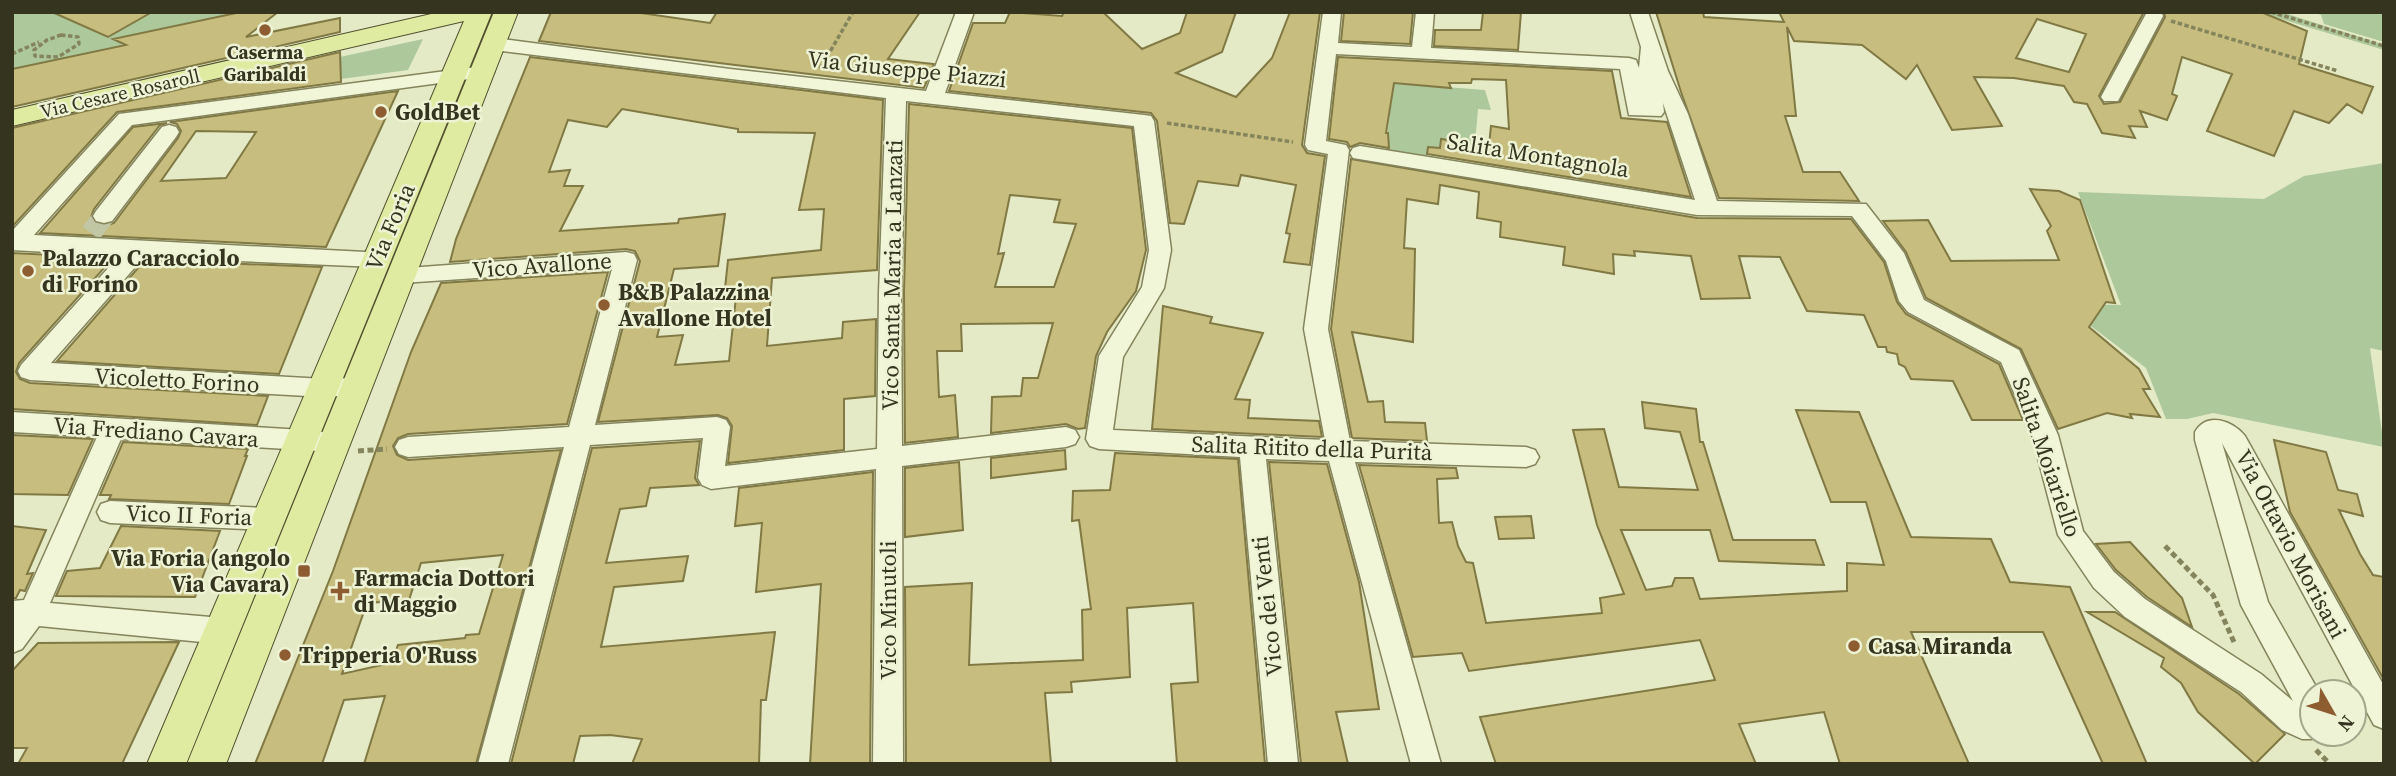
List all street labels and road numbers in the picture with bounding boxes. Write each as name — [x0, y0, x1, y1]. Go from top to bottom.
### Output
street label: Via Giuseppe Piazzi — [806, 43, 1008, 95]
street label: Via Cesare Rosaroll — [38, 62, 203, 124]
street label: Salita Montagnola — [1445, 125, 1632, 185]
street label: Vico Santa Maria a Lanzati — [874, 139, 910, 411]
street label: Via Foria — [357, 178, 423, 276]
street label: Vico Avallone — [471, 244, 613, 286]
street label: Vicoletto Forino — [94, 360, 260, 400]
street label: Salita Moiariello — [2005, 373, 2089, 541]
street label: Via Frediano Cavara — [52, 409, 260, 455]
street label: Salita Ritito della Purità — [1191, 428, 1433, 468]
street label: Via Ottavio Morisani — [2228, 444, 2354, 644]
street label: Vico II Foria — [125, 497, 253, 533]
street label: Vico dei Venti — [1244, 534, 1290, 678]
street label: Vico Minutoli — [872, 540, 904, 680]

